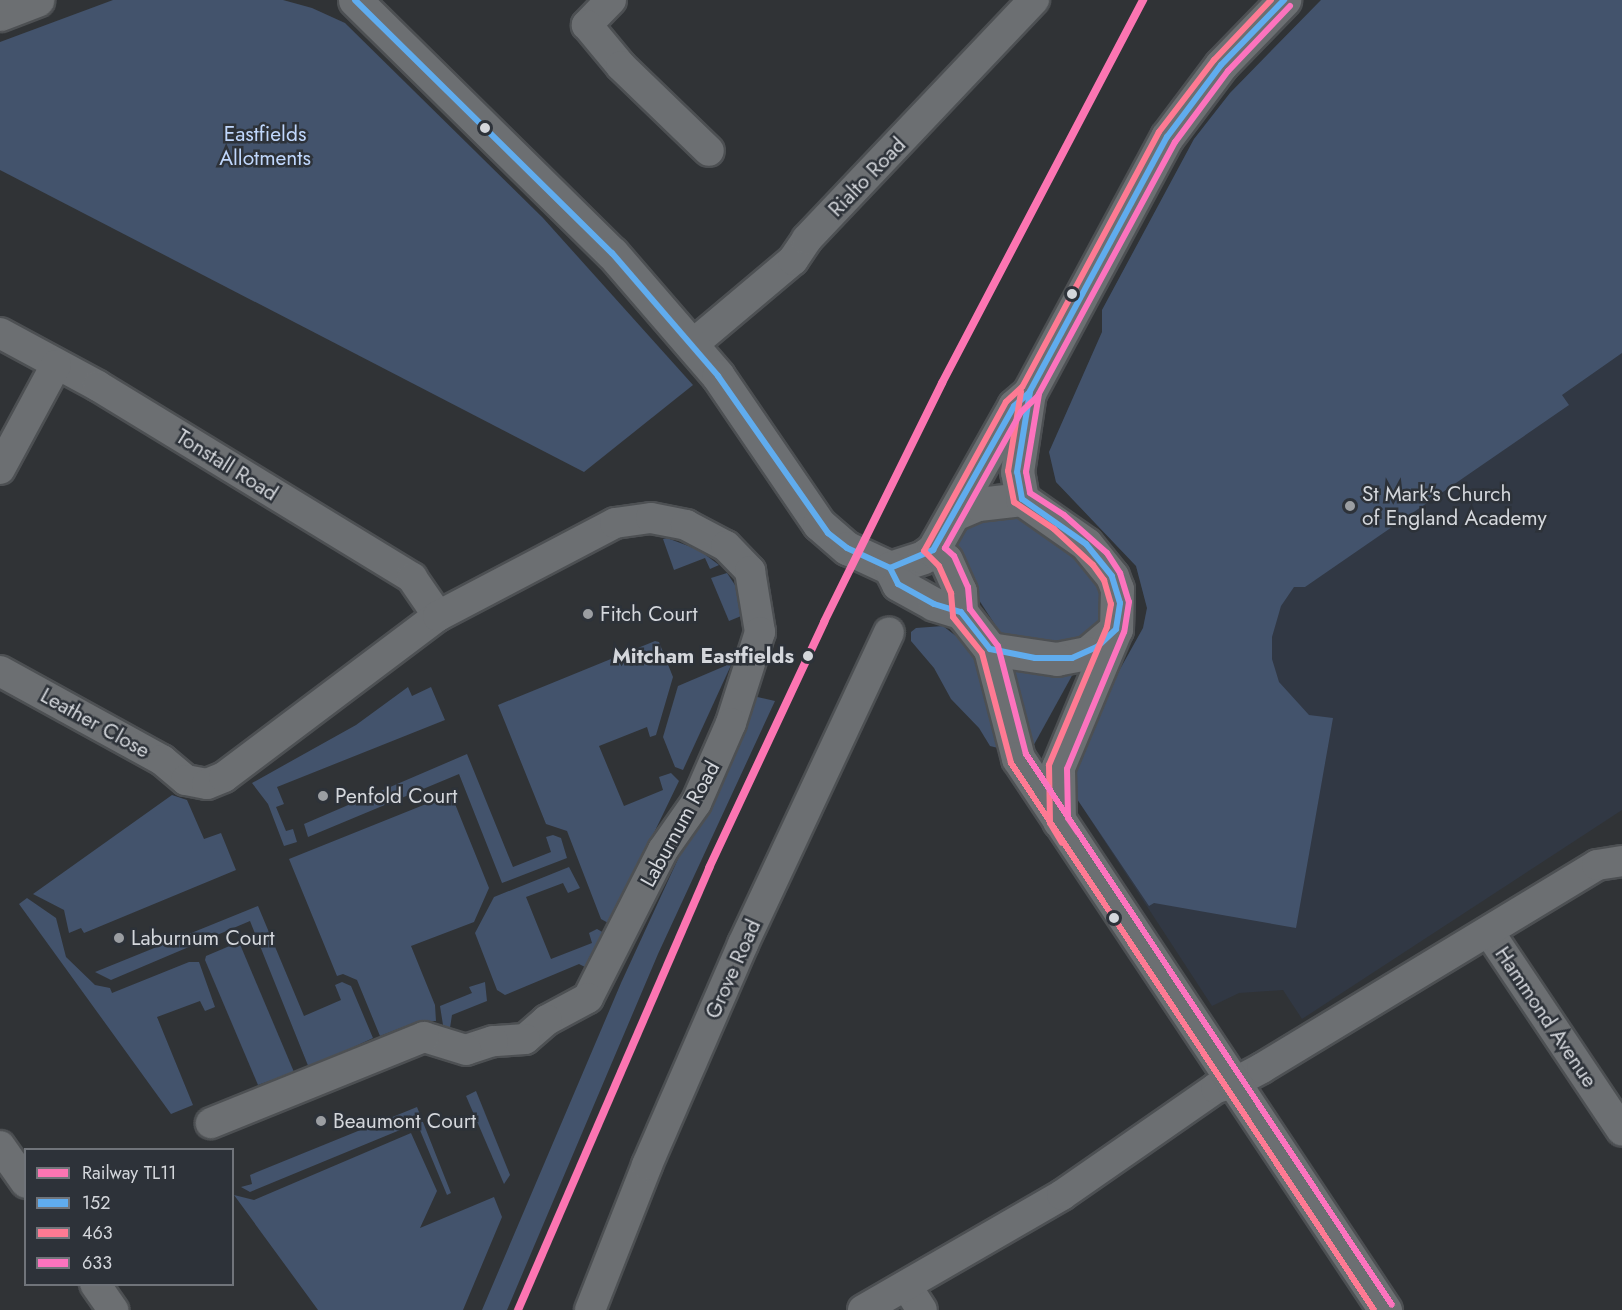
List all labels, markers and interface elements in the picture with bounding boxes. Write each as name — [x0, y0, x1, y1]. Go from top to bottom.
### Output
park label: Eastfields Allotments — [219, 121, 311, 171]
unlabelled marker — [479, 122, 491, 134]
street label: Rialto Road — [823, 132, 911, 222]
unlabelled marker — [1066, 288, 1078, 300]
street label: Tonstall Road — [172, 424, 282, 506]
place label: St Mark's Church of England Academy — [1362, 481, 1547, 531]
marker: St Mark's Church of England Academy — [1343, 499, 1357, 513]
place label: Fitch Court — [600, 601, 697, 627]
marker: Fitch Court — [581, 607, 595, 621]
place label: Mitcham Eastfields — [612, 643, 794, 669]
marker: Mitcham Eastfields — [799, 647, 817, 665]
street label: Leather Close — [36, 683, 154, 763]
street label: Laburnum Road — [635, 757, 725, 891]
place label: Penfold Court — [335, 783, 457, 809]
marker: Penfold Court — [316, 789, 330, 803]
unlabelled marker — [1108, 912, 1120, 924]
street label: Grove Road — [700, 916, 766, 1022]
place label: Laburnum Court — [131, 925, 275, 951]
marker: Laburnum Court — [112, 931, 126, 945]
street label: Hammond Avenue — [1490, 942, 1602, 1092]
place label: Beaumont Court — [333, 1108, 476, 1134]
marker: Beaumont Court — [314, 1114, 328, 1128]
legend — [24, 1148, 234, 1286]
text: Railway TL11 — [82, 1160, 176, 1186]
text: 152 — [82, 1190, 111, 1216]
text: 463 — [82, 1220, 113, 1246]
text: 633 — [82, 1250, 112, 1276]

